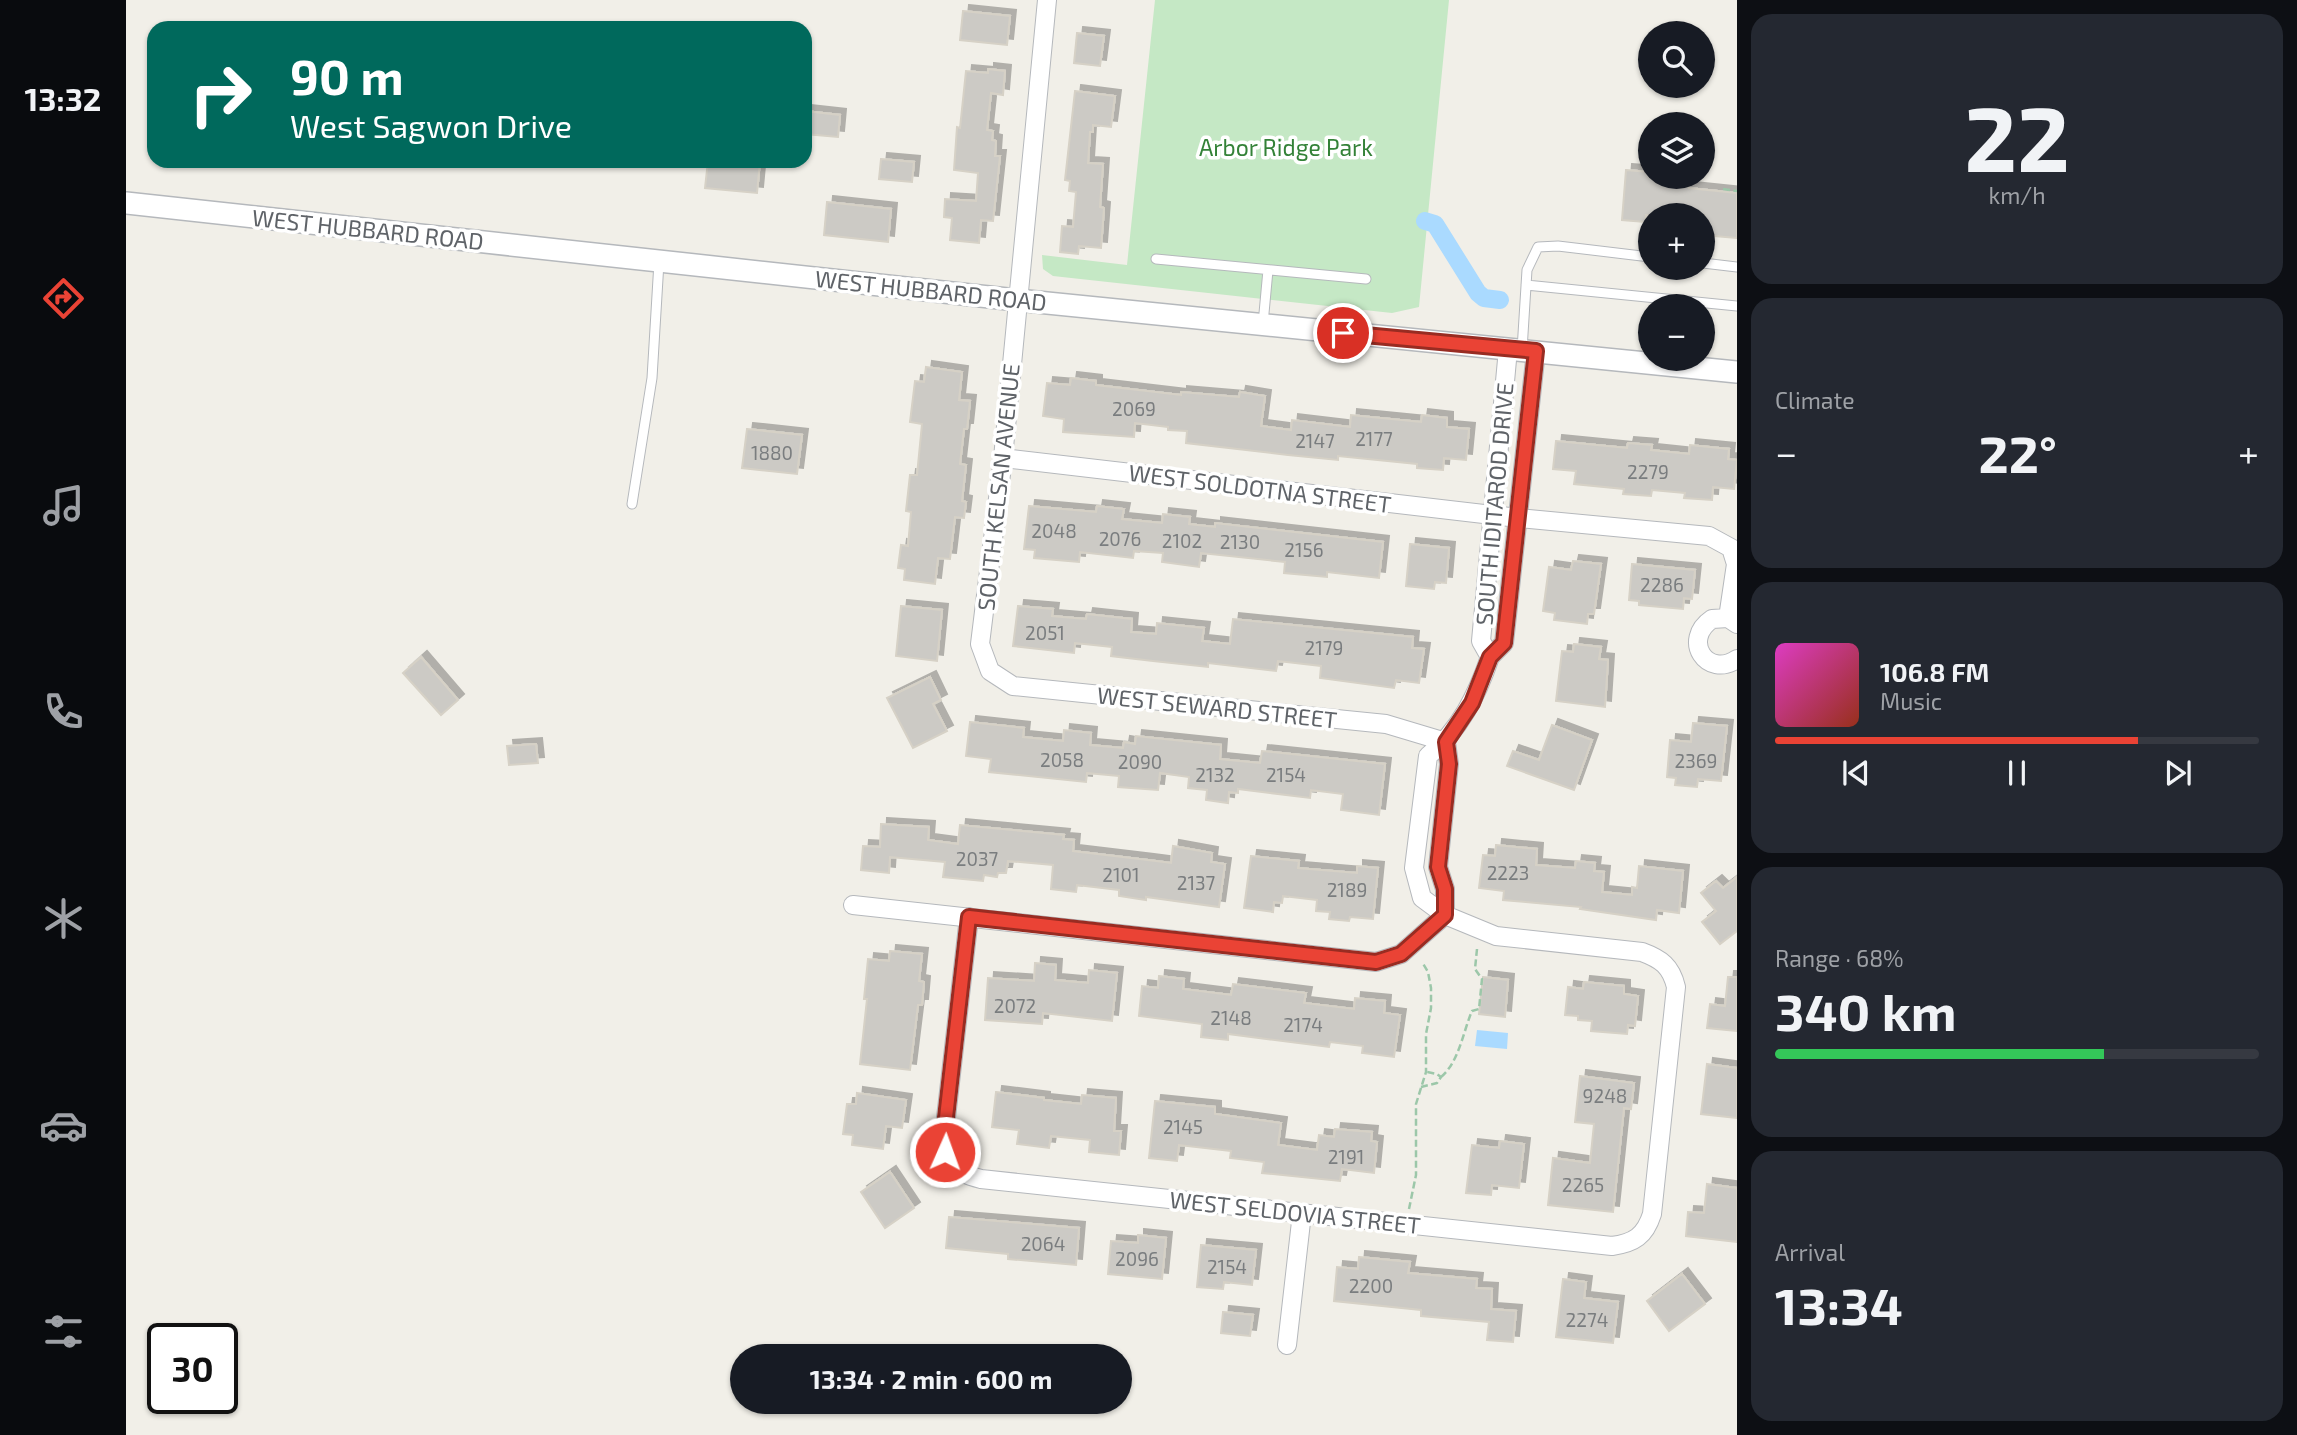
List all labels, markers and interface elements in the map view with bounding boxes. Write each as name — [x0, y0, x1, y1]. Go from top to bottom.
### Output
map controls — [1638, 21, 1715, 371]
button: search — [1638, 21, 1715, 98]
text: 90 m — [290, 46, 404, 105]
icon: right — [175, 49, 266, 140]
text: 13:32 — [25, 79, 101, 117]
text: 22 — [1964, 81, 2070, 190]
text: West Sagwon Drive — [290, 106, 572, 144]
button: layers — [1638, 112, 1715, 189]
park label: Arbor Ridge Park — [1199, 133, 1373, 161]
text: km/h — [1988, 181, 2046, 209]
street label: WEST HUBBARD ROAD — [251, 203, 485, 255]
button: + — [1638, 203, 1715, 280]
street label: WEST HUBBARD ROAD — [814, 264, 1048, 316]
icon: directions — [39, 274, 88, 323]
button: − — [1638, 294, 1715, 371]
pin — [1313, 303, 1373, 363]
icon: arrive — [1324, 314, 1362, 352]
street label: SOUTH KELSAN AVENUE — [971, 362, 1025, 612]
street label: SOUTH IDITAROD DRIVE — [1469, 382, 1519, 626]
text: Climate — [1775, 386, 1855, 414]
house number: 2069 — [1112, 397, 1156, 420]
text: 22° — [1978, 421, 2057, 483]
house number: 2177 — [1355, 427, 1393, 450]
house number: 2147 — [1295, 429, 1335, 452]
text: − — [1775, 429, 1797, 475]
text: + — [2238, 429, 2259, 475]
house number: 1880 — [751, 441, 793, 464]
street label: WEST SOLDOTNA STREET — [1127, 458, 1393, 518]
house number: 2279 — [1627, 460, 1669, 483]
icon: music — [39, 481, 88, 530]
house number: 2048 — [1031, 519, 1077, 542]
house number: 2076 — [1099, 527, 1141, 550]
house number: 2102 — [1162, 529, 1202, 552]
house number: 2130 — [1220, 530, 1260, 553]
house number: 2156 — [1284, 538, 1324, 561]
house number: 2286 — [1640, 573, 1684, 596]
house number: 2051 — [1025, 621, 1065, 644]
house number: 2179 — [1305, 636, 1343, 659]
text: 106.8 FM — [1880, 656, 1989, 687]
street label: WEST SEWARD STREET — [1096, 680, 1338, 734]
icon: phone — [39, 687, 88, 736]
text: Music — [1880, 687, 1942, 715]
house number: 2058 — [1040, 748, 1084, 771]
house number: 2369 — [1675, 749, 1717, 772]
house number: 2090 — [1118, 750, 1162, 773]
icon: previous — [1837, 754, 1875, 792]
icon: pause — [1998, 754, 2036, 792]
icon: next — [2159, 754, 2197, 792]
house number: 2132 — [1195, 763, 1235, 786]
house number: 2154 — [1266, 763, 1306, 786]
house number: 2037 — [956, 847, 998, 870]
house number: 2223 — [1487, 861, 1529, 884]
house number: 2101 — [1102, 863, 1140, 886]
house number: 2137 — [1177, 871, 1216, 894]
house number: 2189 — [1327, 878, 1367, 901]
icon: climate — [39, 894, 88, 943]
text: Range · 68% — [1775, 944, 1904, 972]
text: 340 km — [1775, 979, 1957, 1041]
house number: 2072 — [994, 994, 1036, 1017]
house number: 2148 — [1210, 1006, 1252, 1029]
house number: 2174 — [1283, 1013, 1323, 1036]
house number: 9248 — [1583, 1084, 1627, 1107]
icon: car — [39, 1101, 88, 1150]
position arrow — [908, 1115, 982, 1189]
house number: 2145 — [1163, 1115, 1203, 1138]
house number: 2191 — [1328, 1145, 1364, 1168]
house number: 2265 — [1562, 1173, 1604, 1196]
street label: WEST SELDOVIA STREET — [1168, 1185, 1422, 1239]
house number: 2064 — [1021, 1232, 1065, 1255]
text: Arrival — [1775, 1238, 1845, 1266]
house number: 2096 — [1115, 1247, 1159, 1270]
house number: 2154 — [1207, 1255, 1247, 1278]
text: 13:34 — [1775, 1273, 1903, 1335]
house number: 2200 — [1349, 1274, 1393, 1297]
icon: filters — [39, 1307, 88, 1356]
house number: 2274 — [1566, 1308, 1608, 1331]
speed limit sign: 30 — [147, 1323, 238, 1414]
text: 13:34 · 2 min · 600 m — [810, 1363, 1052, 1394]

